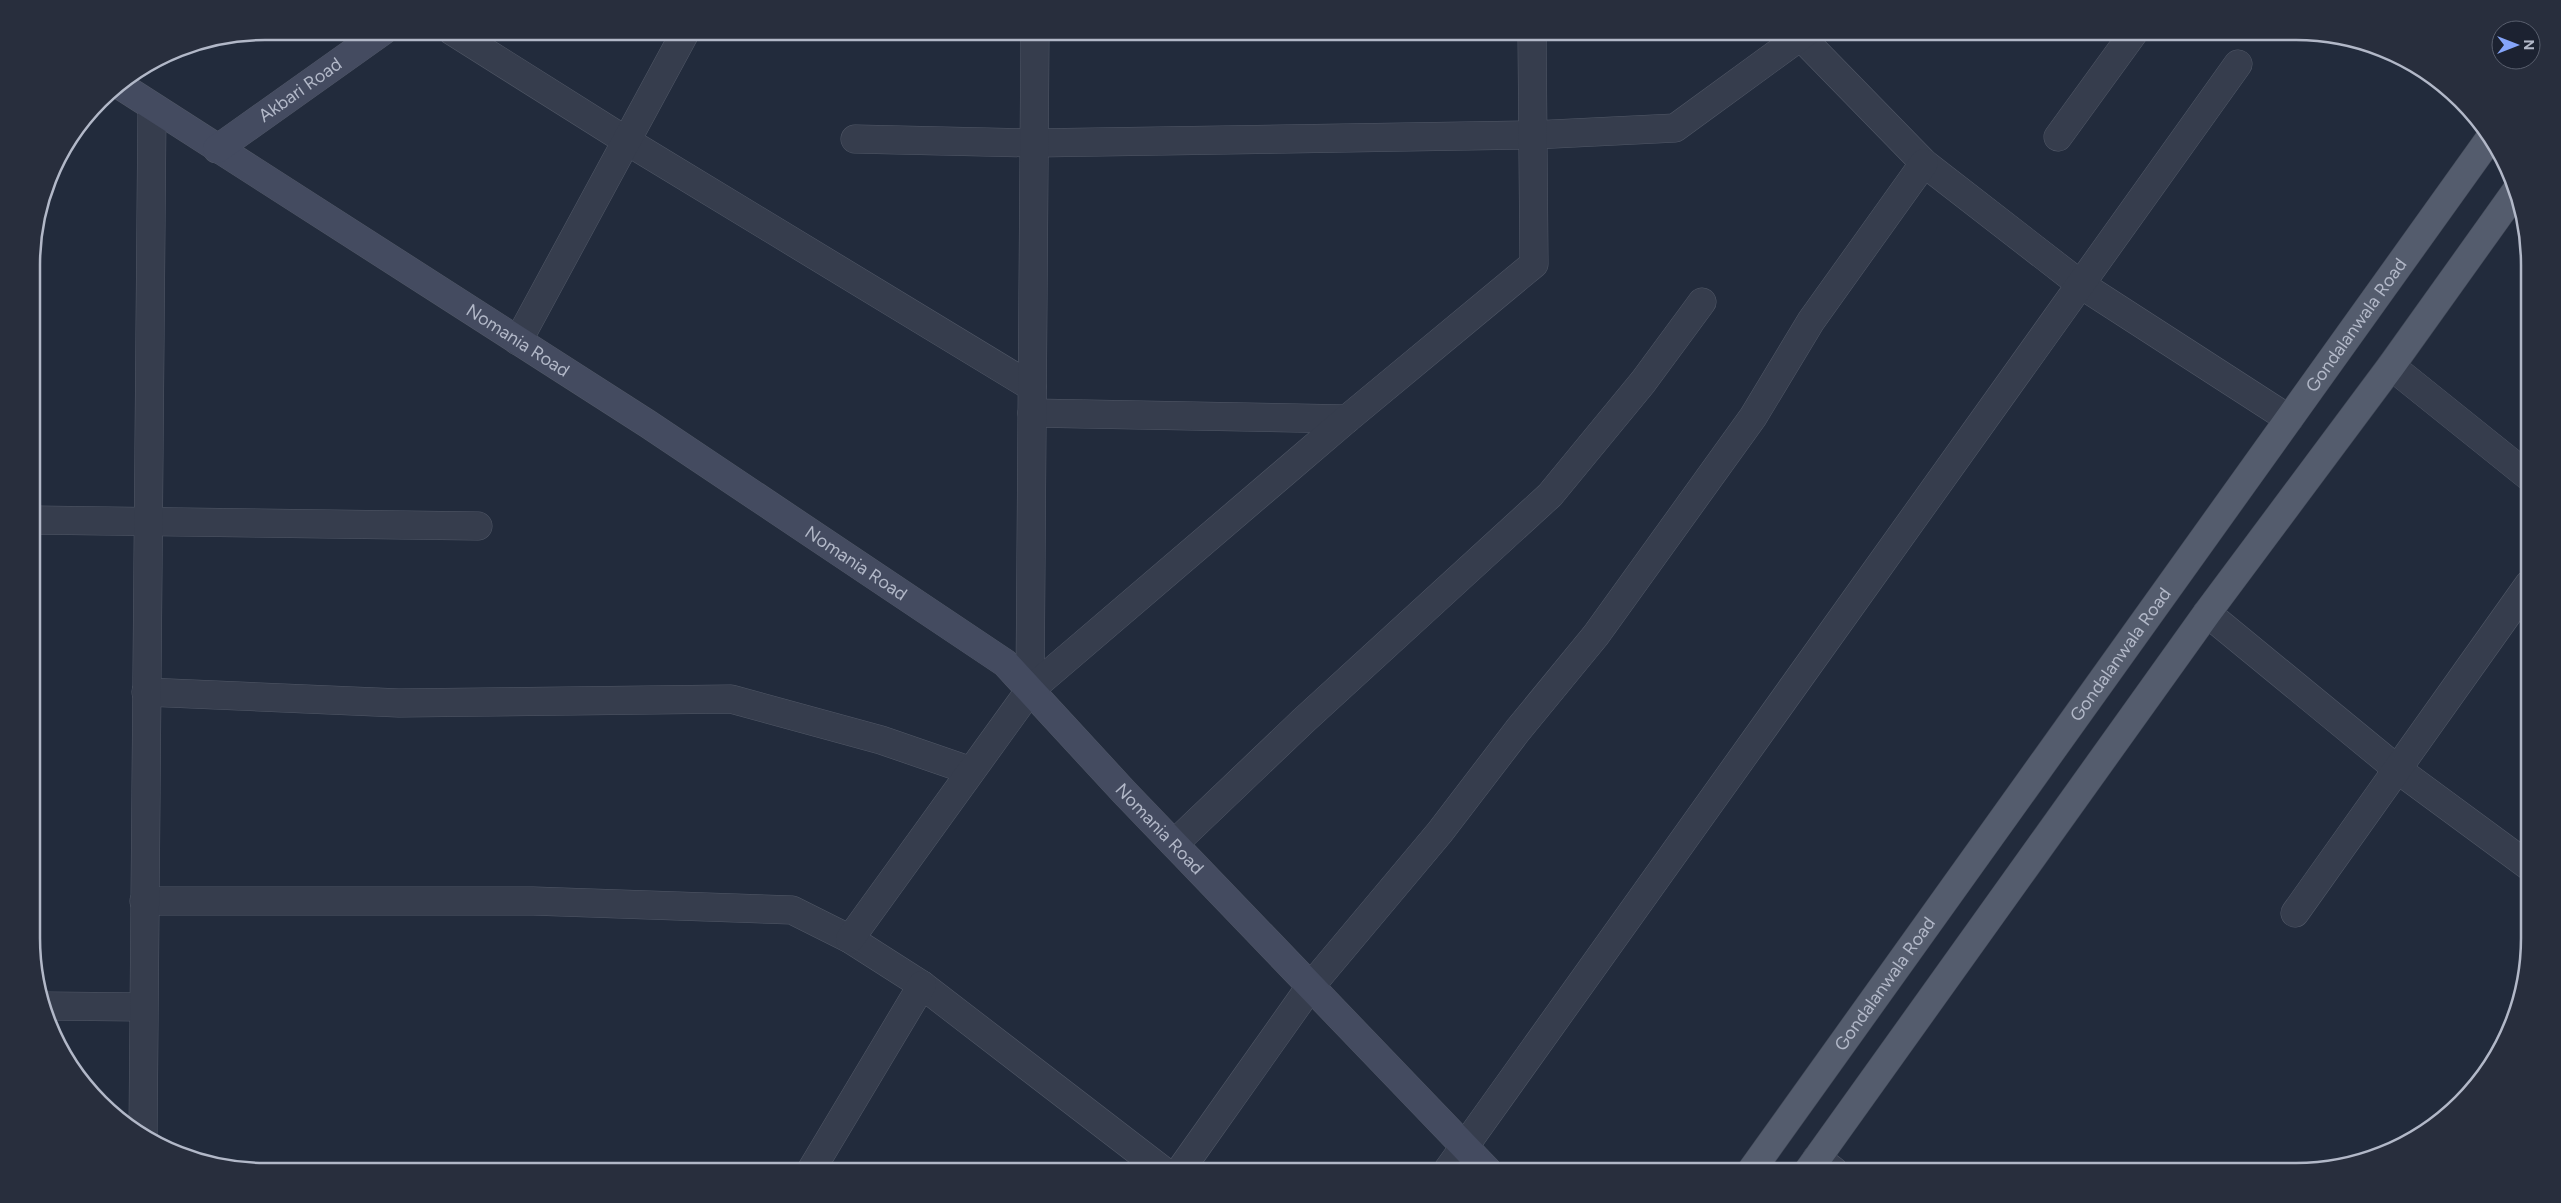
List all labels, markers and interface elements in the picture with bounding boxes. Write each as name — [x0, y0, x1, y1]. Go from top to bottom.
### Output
north arrow — [2491, 20, 2541, 70]
text: N — [2520, 40, 2537, 50]
street label: Akbari Road — [254, 53, 346, 127]
street label: Gondalanwala Road — [2301, 254, 2411, 396]
street label: Nomania Road — [462, 299, 574, 382]
street label: Nomania Road — [801, 521, 911, 605]
street label: Gondalanwala Road — [2065, 583, 2176, 726]
street label: Nomania Road — [1111, 779, 1208, 879]
street label: Gondalanwala Road — [1830, 913, 1940, 1055]

